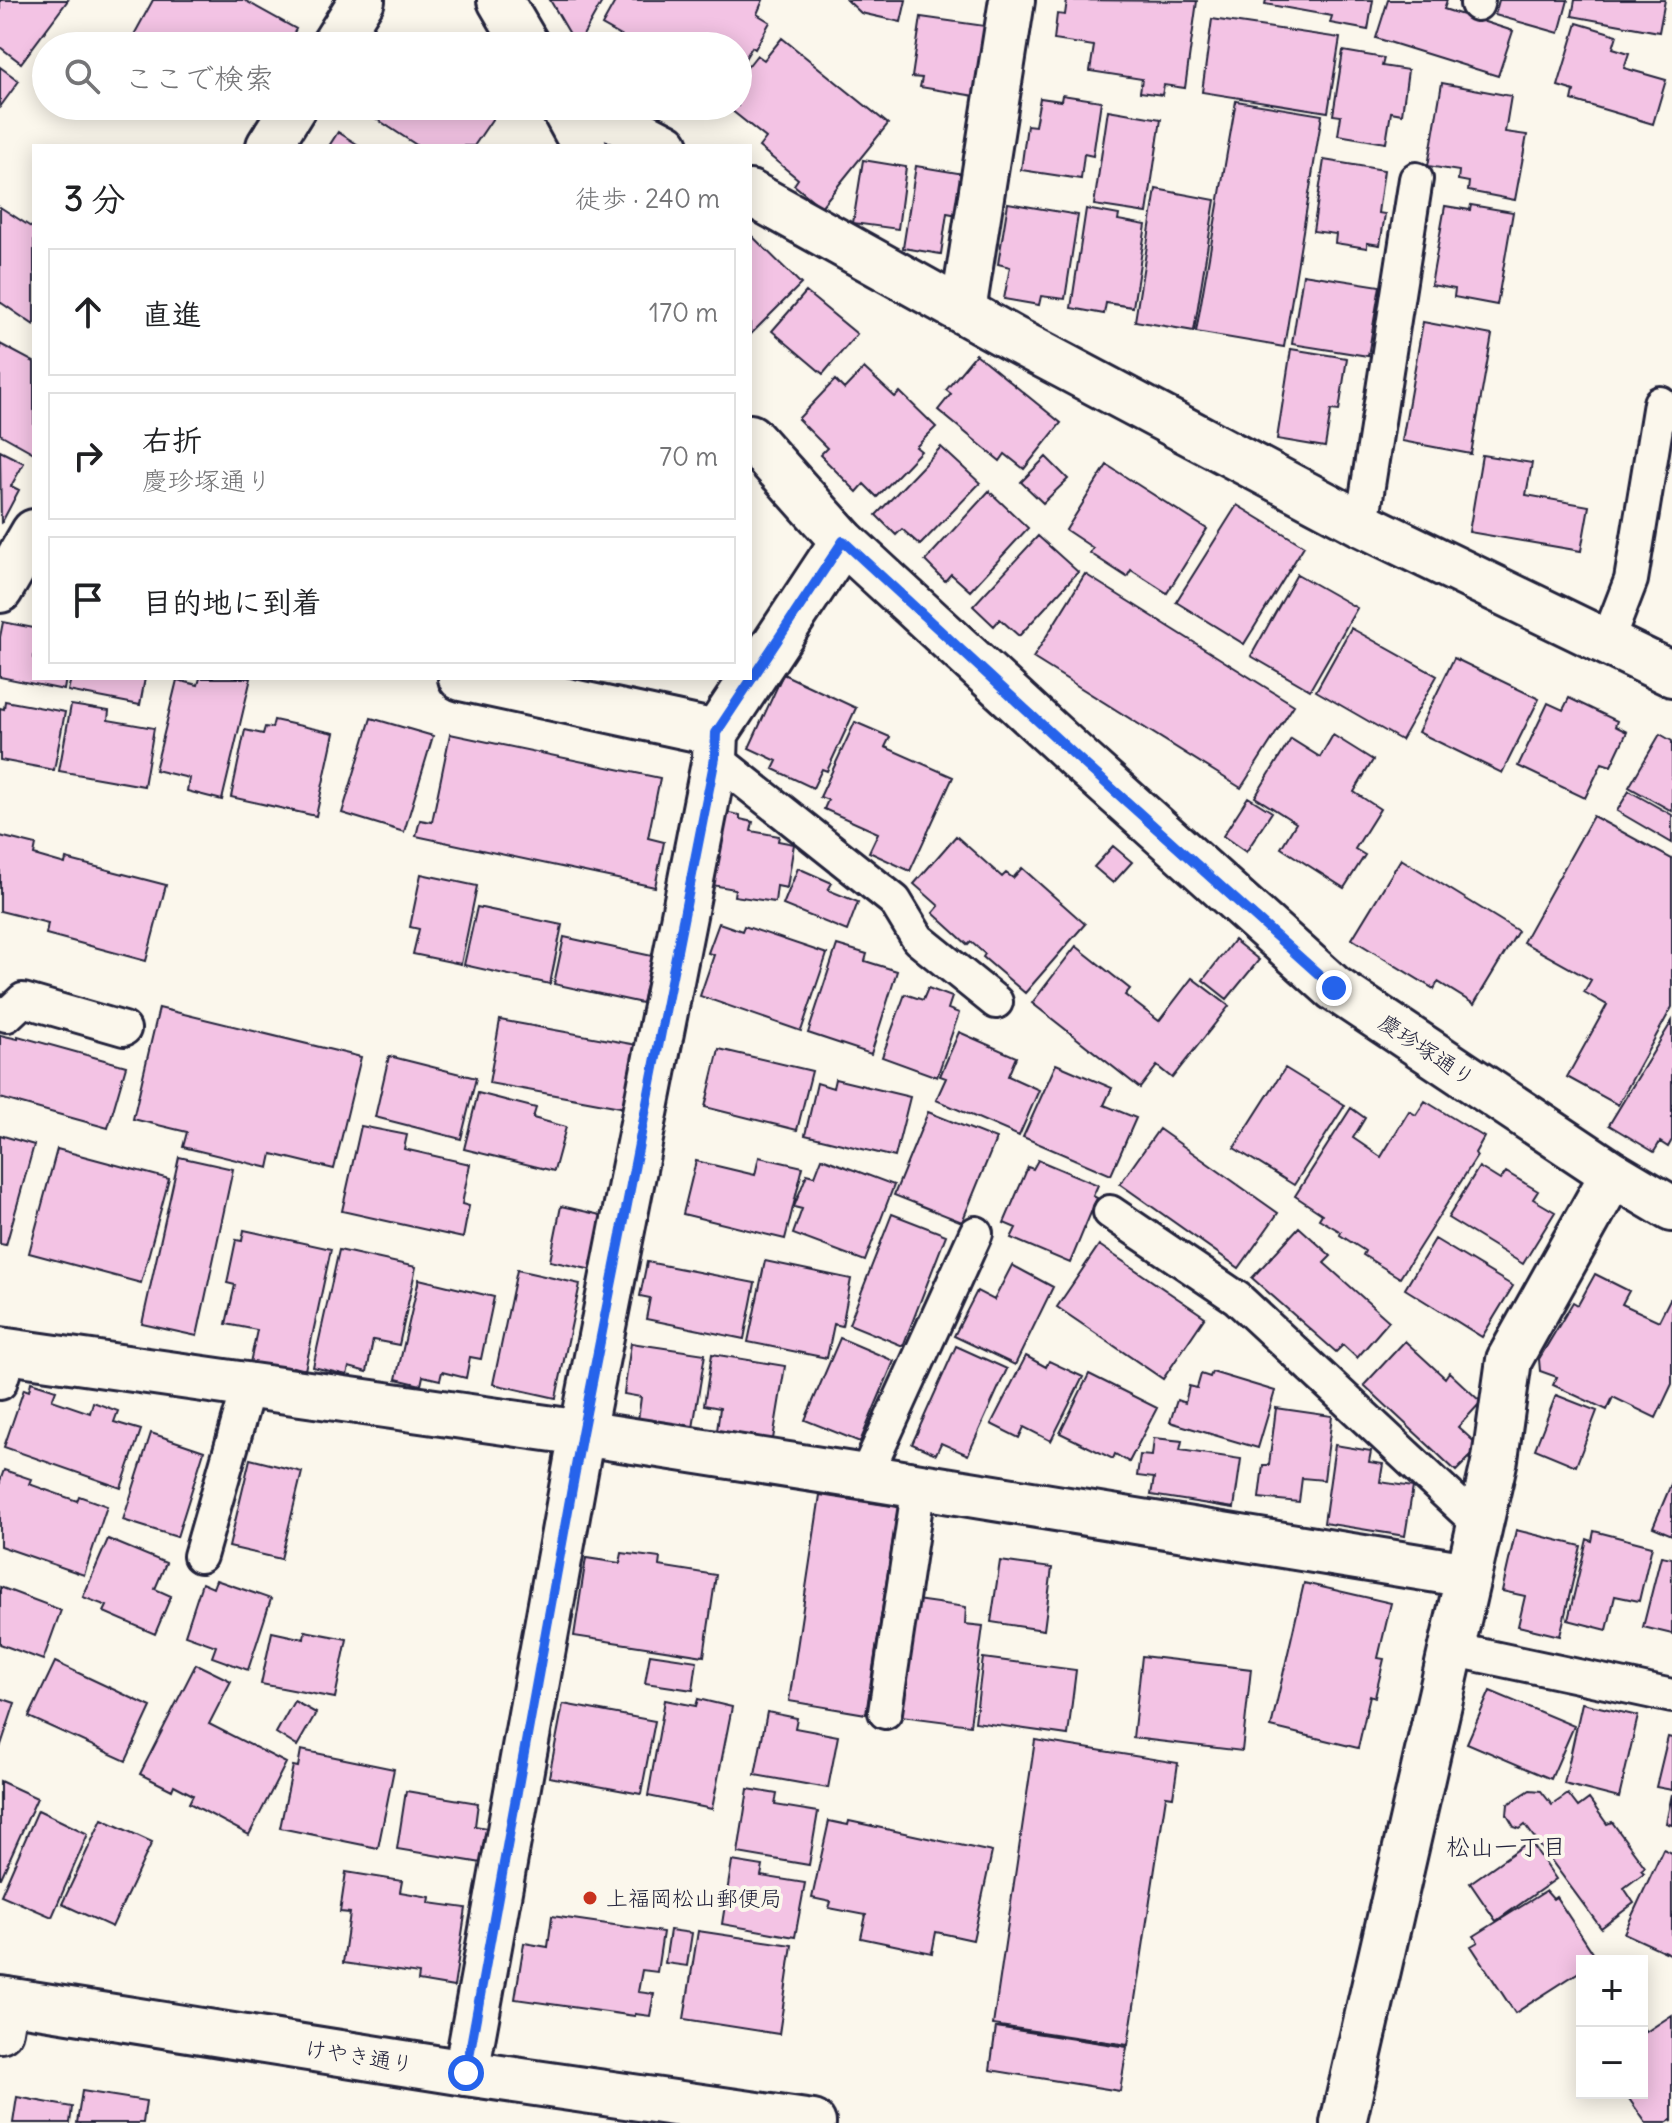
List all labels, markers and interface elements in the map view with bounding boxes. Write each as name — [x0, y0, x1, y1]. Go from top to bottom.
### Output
search box — [32, 32, 752, 120]
icon: search — [60, 54, 104, 98]
text: ここで検索 — [124, 59, 274, 97]
text: 3 分 — [64, 177, 125, 220]
text: 徒歩 · 240 m — [575, 182, 720, 215]
icon: ahead — [66, 290, 110, 334]
text: 直進 — [142, 295, 202, 333]
text: 170 m — [649, 296, 718, 329]
text: 右折 — [142, 421, 202, 459]
icon: right — [66, 434, 110, 478]
text: 70 m — [659, 440, 718, 473]
text: 慶珍塚通り — [142, 464, 272, 497]
icon: arrive — [66, 578, 110, 622]
text: 目的地に到着 — [142, 583, 322, 621]
route end — [1316, 970, 1352, 1006]
street label: 慶珍塚通り — [1374, 1008, 1480, 1092]
district label: 松山一丁目 — [1446, 1831, 1566, 1861]
place label: 上福岡松山郵便局 — [606, 1884, 782, 1912]
marker: 上福岡松山郵便局 — [581, 1889, 599, 1907]
map controls — [1576, 1955, 1648, 2099]
button: + — [1576, 1955, 1648, 2027]
button: − — [1576, 2027, 1648, 2099]
street label: けやき通り — [302, 2034, 416, 2078]
route start — [448, 2055, 484, 2091]

